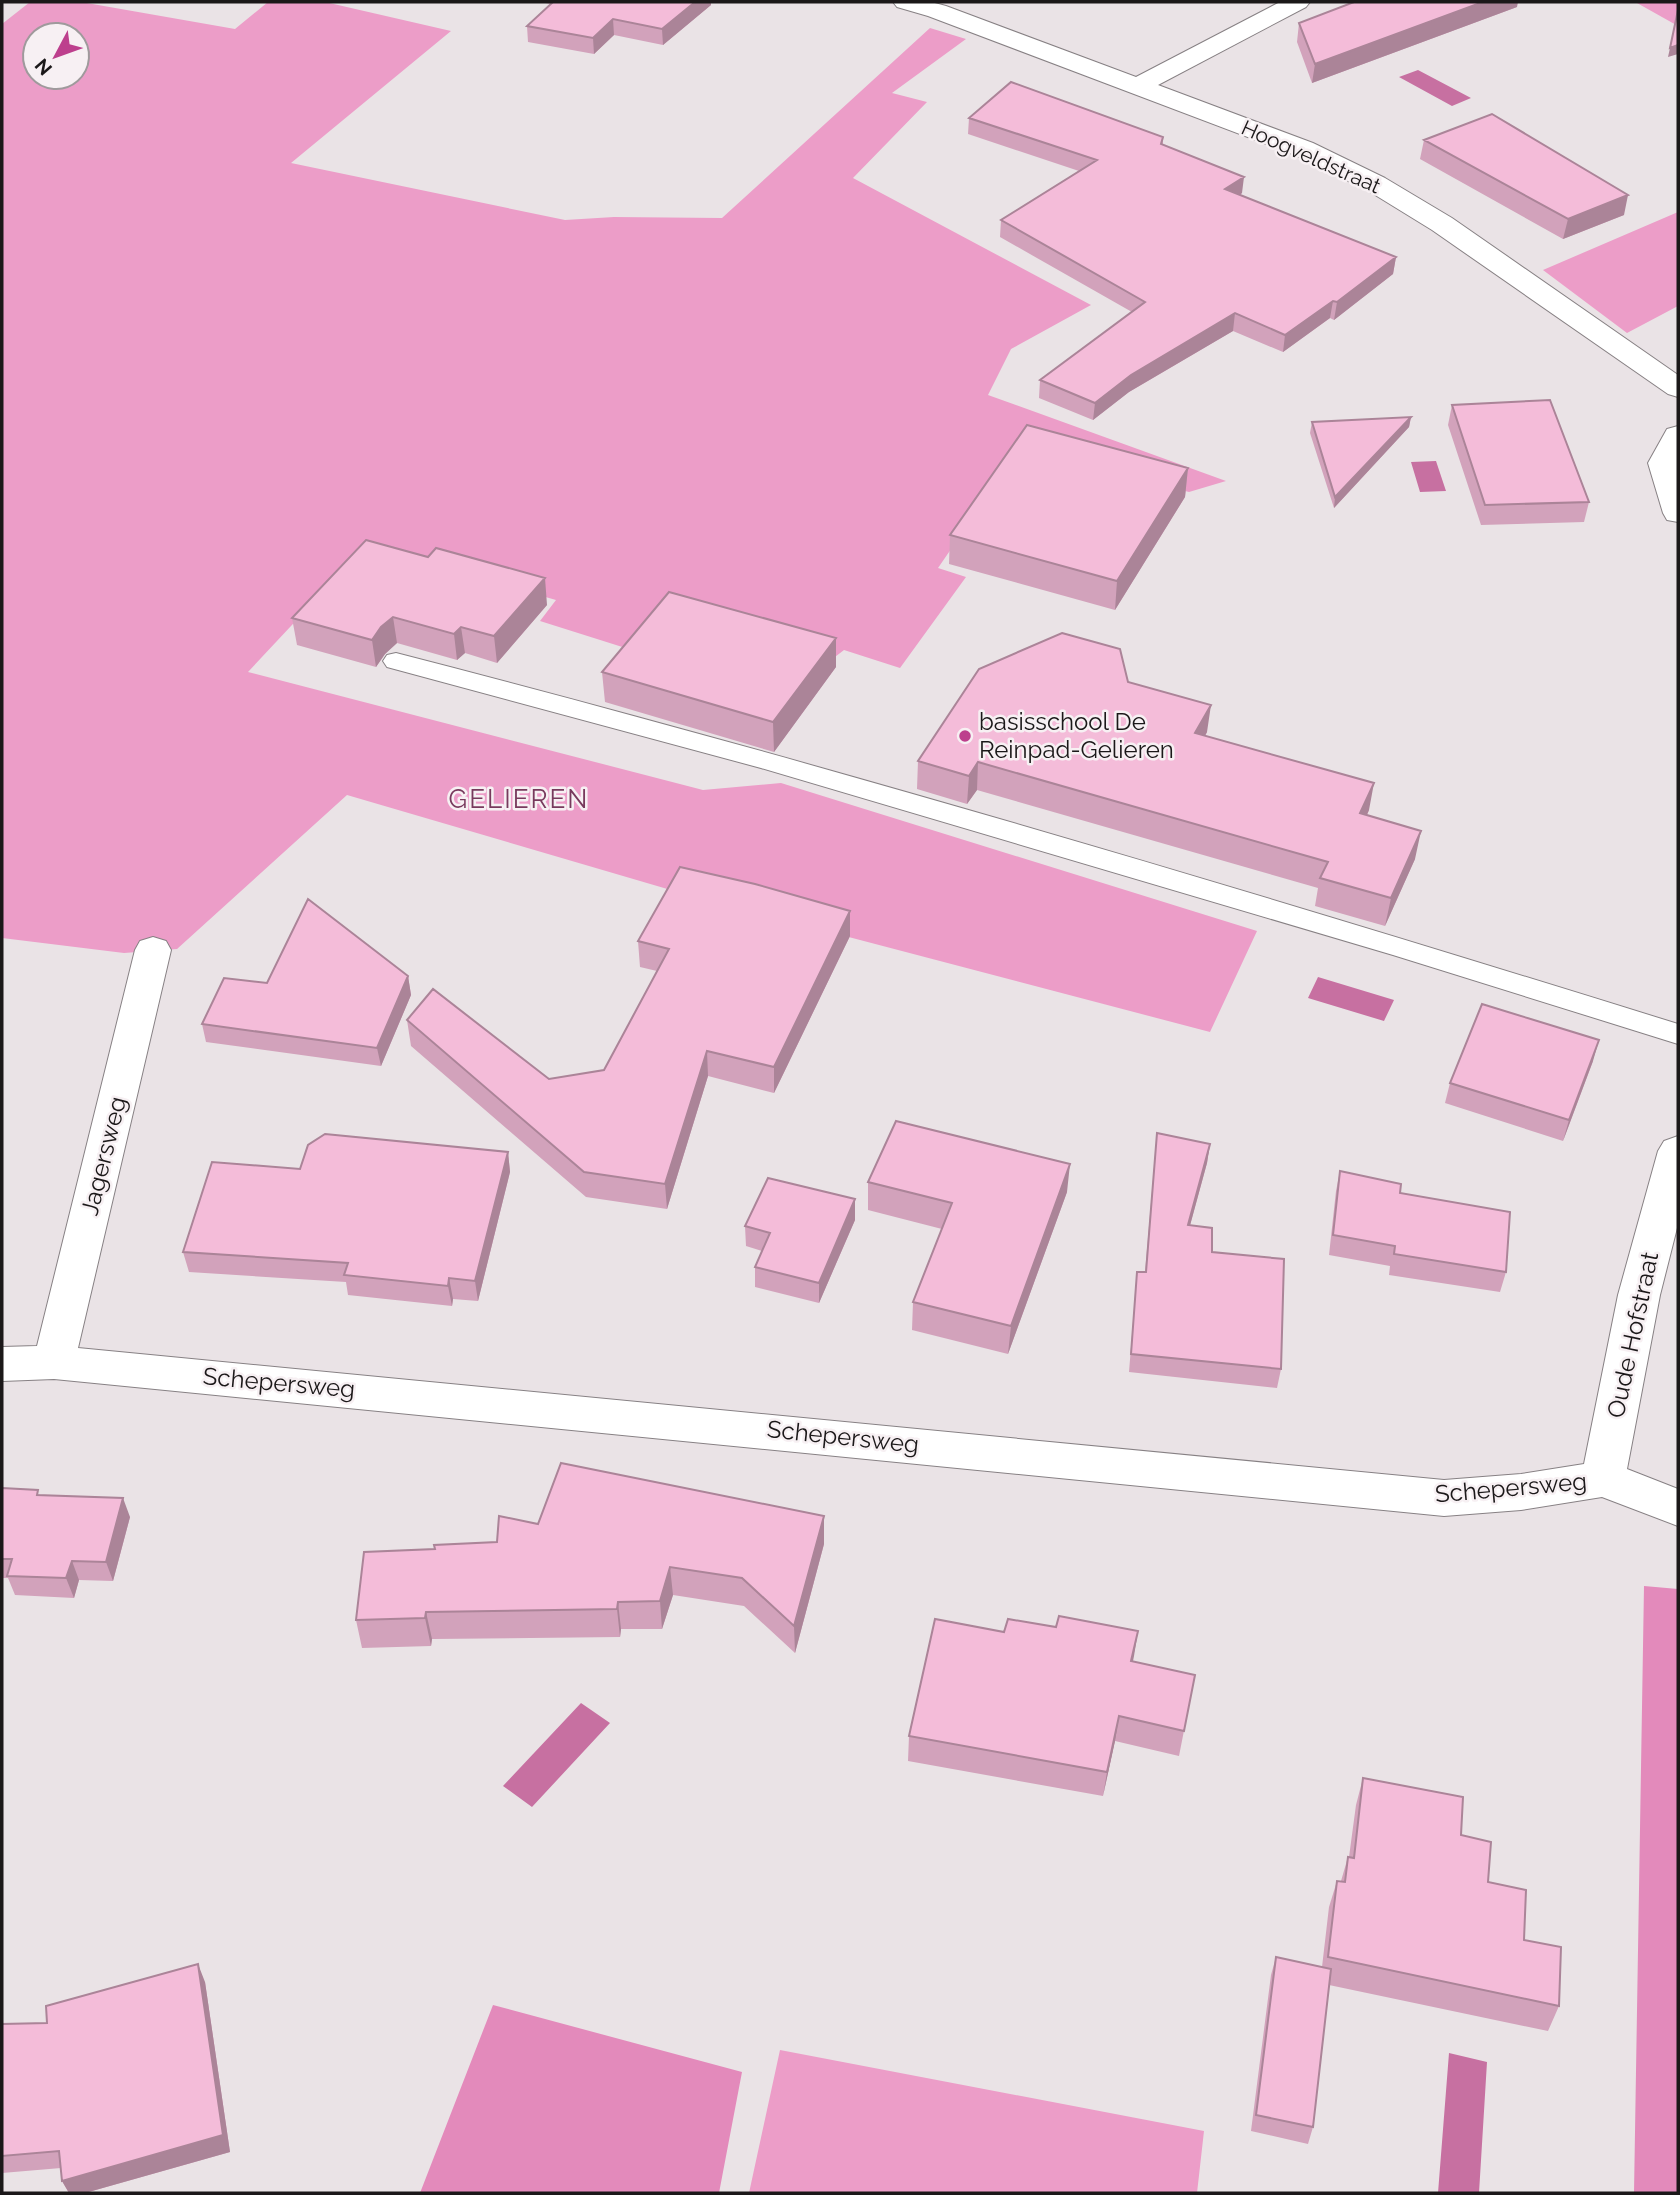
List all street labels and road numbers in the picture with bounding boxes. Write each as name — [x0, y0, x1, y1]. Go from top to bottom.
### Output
street label: Hoogveldstraat — [1238, 115, 1385, 198]
street label: Jagersweg — [75, 1094, 132, 1218]
street label: Oude Hofstraat — [1601, 1249, 1664, 1421]
street label: Schepersweg — [202, 1361, 356, 1404]
street label: Schepersweg — [766, 1414, 920, 1459]
street label: Schepersweg — [1434, 1466, 1588, 1509]

